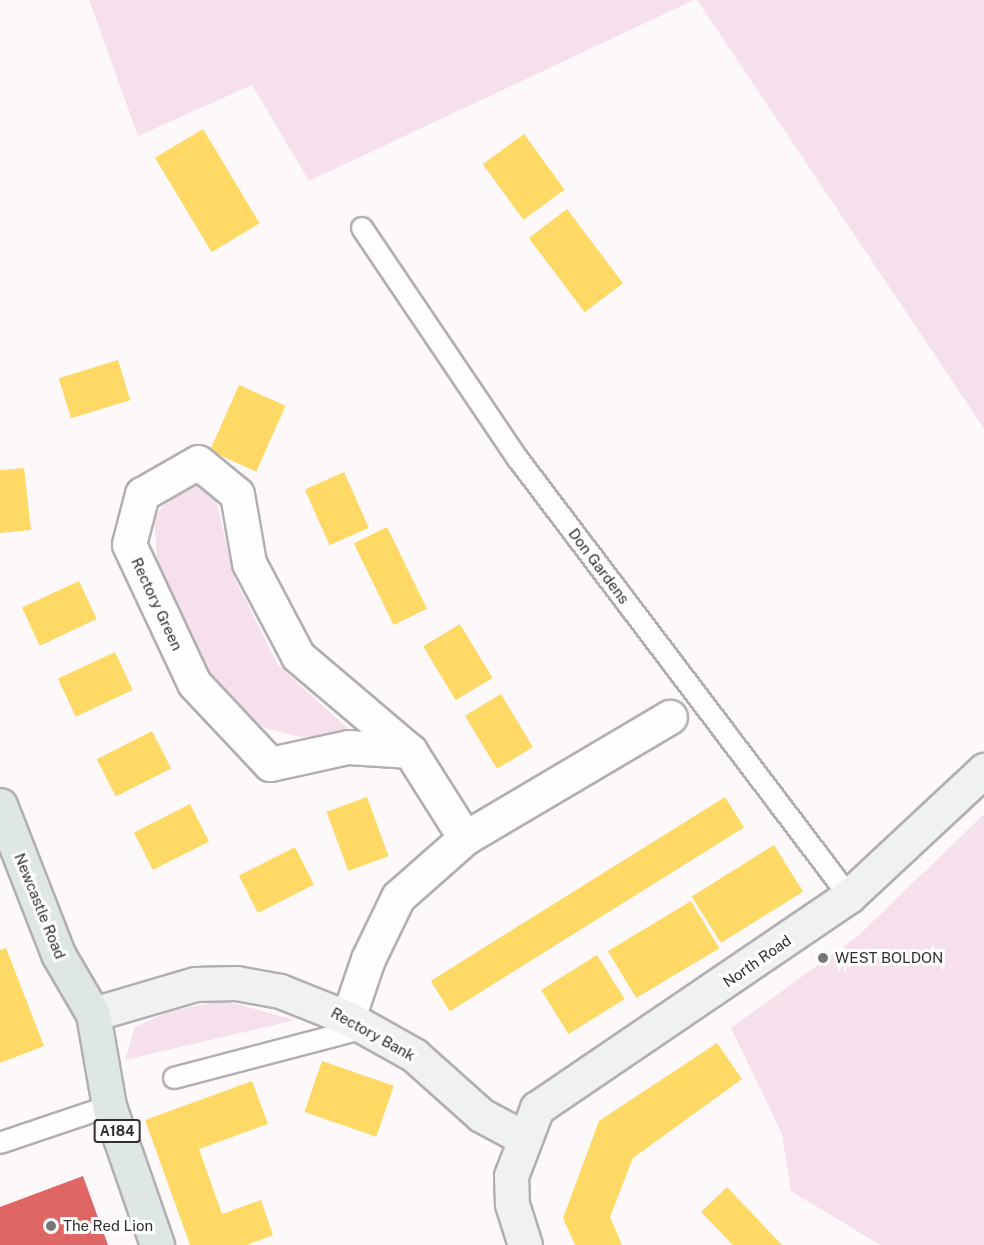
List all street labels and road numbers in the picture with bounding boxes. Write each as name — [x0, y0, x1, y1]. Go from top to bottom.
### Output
street label: Don Gardens — [565, 525, 633, 607]
street label: Rectory Green — [128, 555, 186, 653]
street label: Newcastle Road — [11, 850, 69, 962]
street label: North Road — [719, 931, 795, 991]
street label: Rectory Bank — [328, 1003, 418, 1065]
road number: A184 — [93, 1120, 141, 1142]

